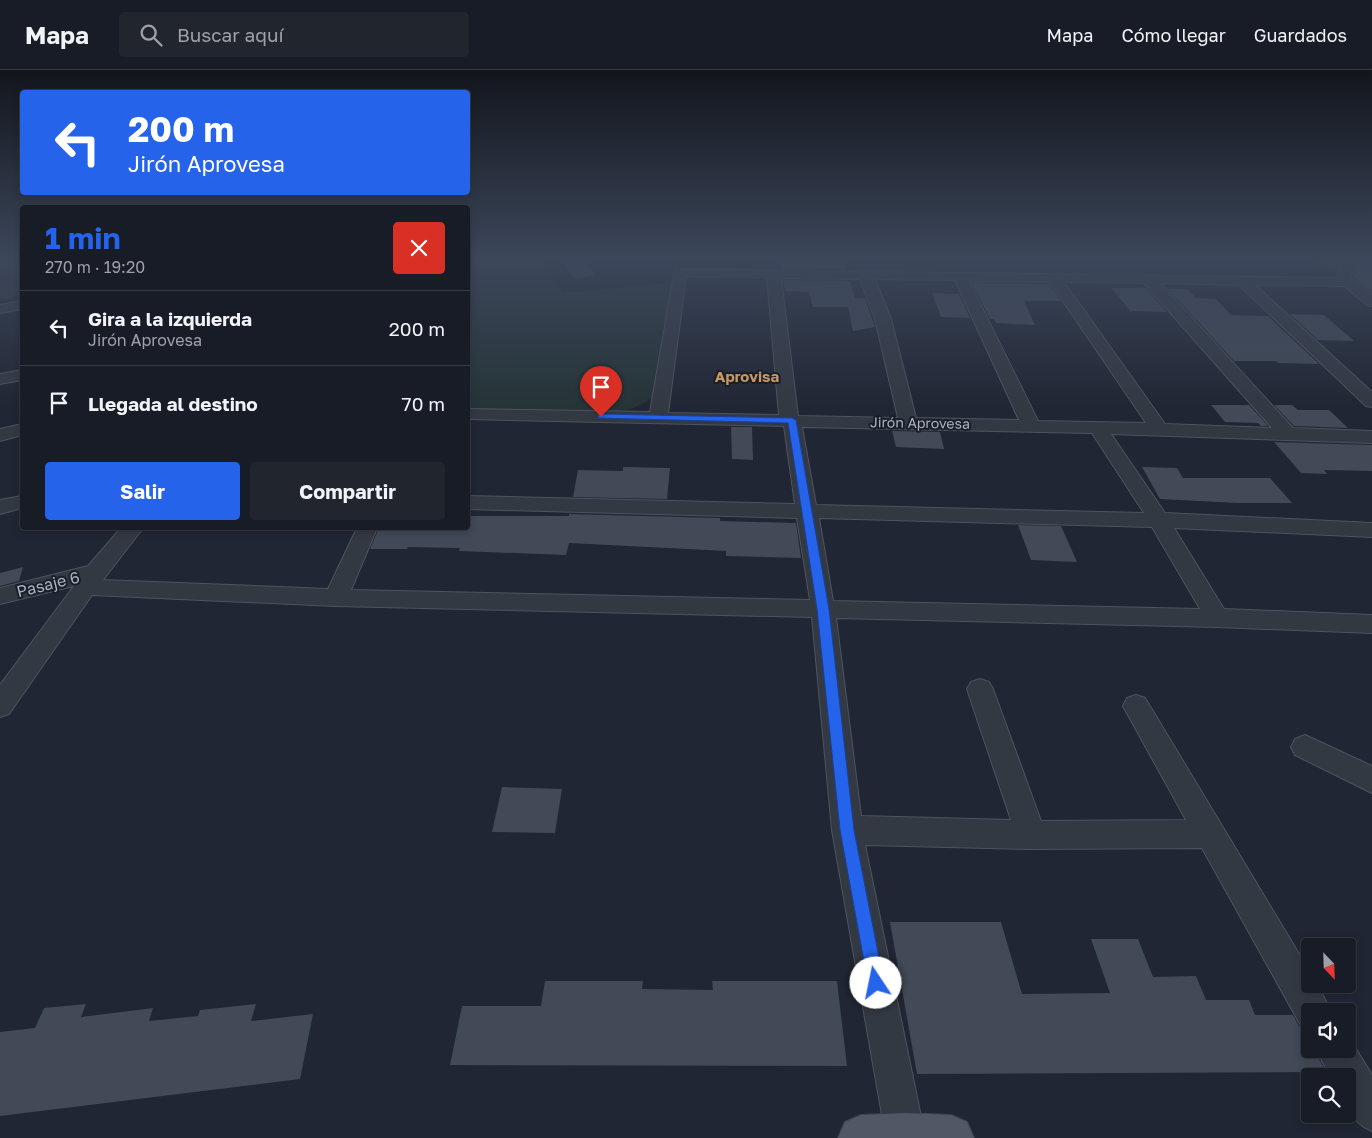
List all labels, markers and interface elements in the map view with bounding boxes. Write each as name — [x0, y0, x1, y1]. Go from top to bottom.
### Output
search box — [119, 12, 469, 57]
text: Mapa — [25, 20, 89, 49]
icon: search — [137, 21, 165, 49]
text: Buscar aquí — [177, 23, 284, 46]
text: Mapa — [1047, 24, 1093, 46]
text: Cómo llegar — [1121, 24, 1226, 46]
text: Guardados — [1254, 24, 1347, 46]
text: 200 m — [128, 108, 234, 150]
icon: left — [45, 110, 110, 175]
text: Jirón Aprovesa — [128, 150, 285, 177]
text: 1 min — [45, 220, 121, 256]
button: close — [393, 222, 445, 274]
text: 270 m · 19:20 — [45, 257, 145, 277]
text: Gira a la izquierda — [88, 307, 252, 330]
icon: left — [45, 314, 73, 342]
text: 200 m — [389, 317, 445, 340]
text: Jirón Aprovesa — [88, 330, 202, 350]
pin — [580, 366, 622, 417]
district label: Aprovisa — [715, 367, 779, 385]
icon: arrive — [587, 373, 615, 401]
icon: arrive — [45, 389, 73, 417]
text: Llegada al destino — [88, 392, 258, 415]
text: 70 m — [402, 392, 445, 415]
street label: Jirón Aprovesa — [870, 413, 970, 432]
button: Salir — [45, 462, 240, 520]
button: Compartir — [250, 462, 445, 520]
street label: Pasaje 6 — [14, 567, 82, 601]
north arrow — [1301, 938, 1356, 992]
map controls — [1301, 938, 1356, 1123]
position arrow — [849, 956, 901, 1008]
button: sound — [1301, 1003, 1356, 1058]
button: search — [1301, 1068, 1356, 1123]

